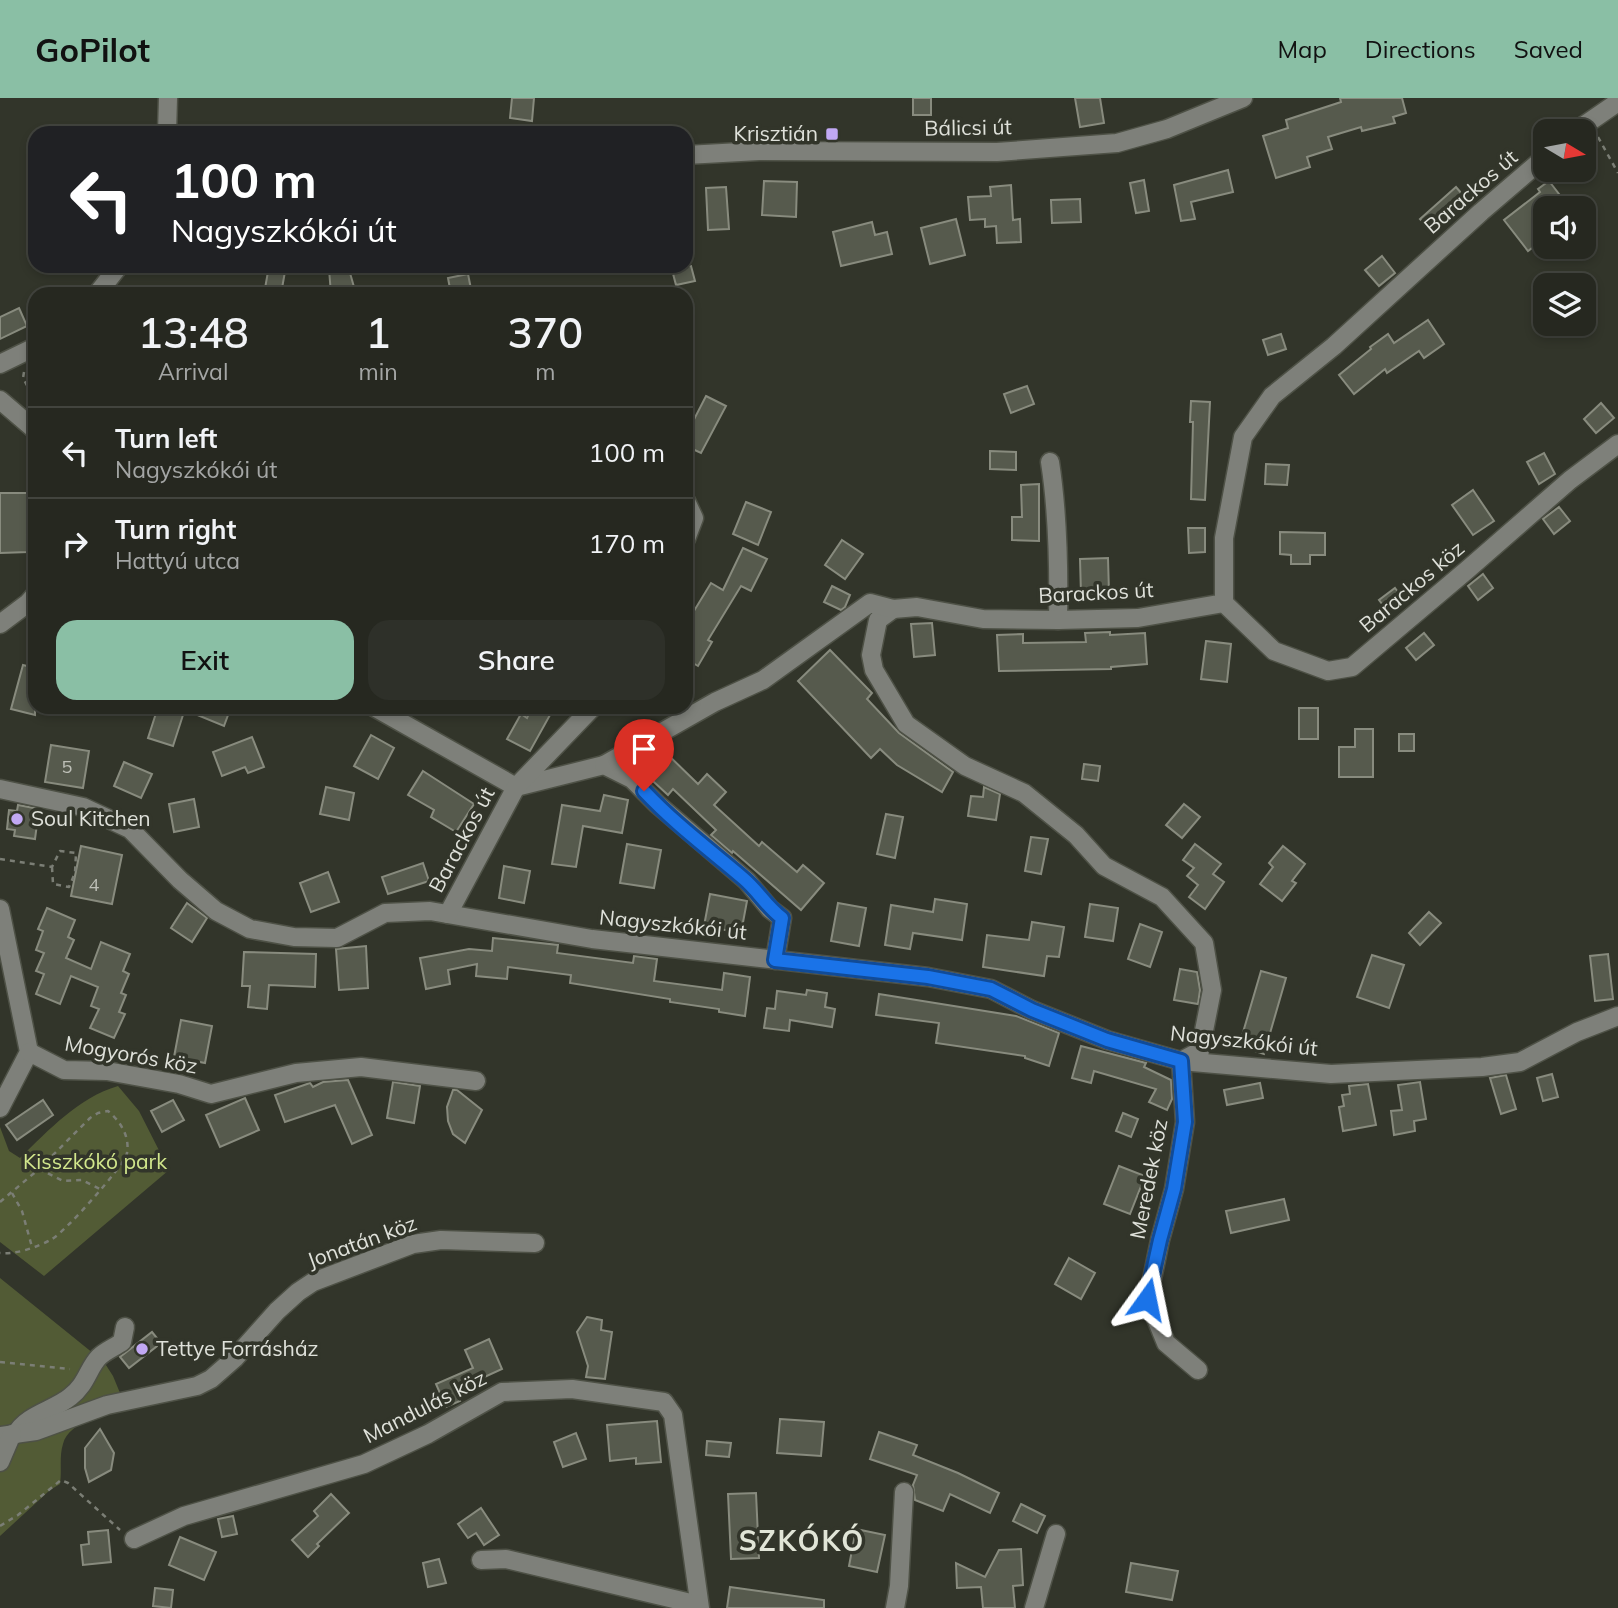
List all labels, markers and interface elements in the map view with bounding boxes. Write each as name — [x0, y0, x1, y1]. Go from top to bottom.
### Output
text: GoPilot — [35, 29, 150, 70]
text: Map — [1277, 34, 1327, 64]
text: Directions — [1365, 34, 1476, 64]
text: Saved — [1514, 34, 1583, 64]
street label: Bálicsi út — [924, 113, 1012, 141]
north arrow — [1533, 119, 1596, 182]
map controls — [1533, 119, 1596, 336]
place label: Krisztián — [734, 120, 818, 146]
marker: Krisztián — [824, 126, 840, 142]
street label: Barackos út — [1418, 144, 1522, 239]
text: 100 m — [171, 149, 317, 210]
icon: left — [56, 154, 147, 245]
button: sound — [1533, 196, 1596, 259]
text: Nagyszkókói út — [171, 210, 397, 250]
button: layers — [1533, 273, 1596, 336]
text: 13:48 — [138, 306, 249, 359]
text: 1 — [365, 306, 391, 359]
text: 370 — [508, 306, 583, 359]
text: Arrival — [158, 357, 228, 386]
text: min — [358, 357, 398, 386]
text: m — [535, 357, 555, 386]
text: Turn left — [115, 422, 217, 455]
icon: left — [56, 434, 94, 472]
text: 100 m — [589, 436, 665, 469]
text: Nagyszkókói út — [115, 455, 277, 484]
text: Turn right — [115, 513, 236, 546]
icon: right — [56, 525, 94, 563]
text: 170 m — [589, 527, 665, 560]
street label: Barackos köz — [1354, 535, 1469, 638]
text: Hattyú utca — [115, 546, 240, 575]
street label: Barackos út — [1038, 576, 1154, 608]
button: Exit — [56, 620, 354, 700]
button: Share — [368, 620, 665, 700]
pin — [614, 719, 674, 791]
icon: arrive — [625, 730, 663, 768]
house number: 5 — [62, 755, 73, 778]
street label: Barackos út — [423, 783, 500, 897]
place label: Soul Kitchen — [31, 805, 151, 831]
marker: Soul Kitchen — [9, 811, 25, 827]
house number: 4 — [89, 873, 100, 896]
street label: Nagyszkókói út — [598, 903, 748, 945]
street label: Nagyszkókói út — [1169, 1019, 1319, 1061]
street label: Mogyorós köz — [63, 1030, 200, 1078]
street label: Meredek köz — [1124, 1116, 1172, 1241]
park label: Kisszkókó park — [23, 1148, 167, 1174]
street label: Jonatán köz — [303, 1209, 420, 1273]
position arrow — [1110, 1262, 1184, 1336]
place label: Tettye Forrásház — [156, 1335, 318, 1361]
marker: Tettye Forrásház — [134, 1341, 150, 1357]
street label: Mandulás köz — [359, 1364, 490, 1448]
district label: SZKÓKÓ — [739, 1523, 865, 1558]

